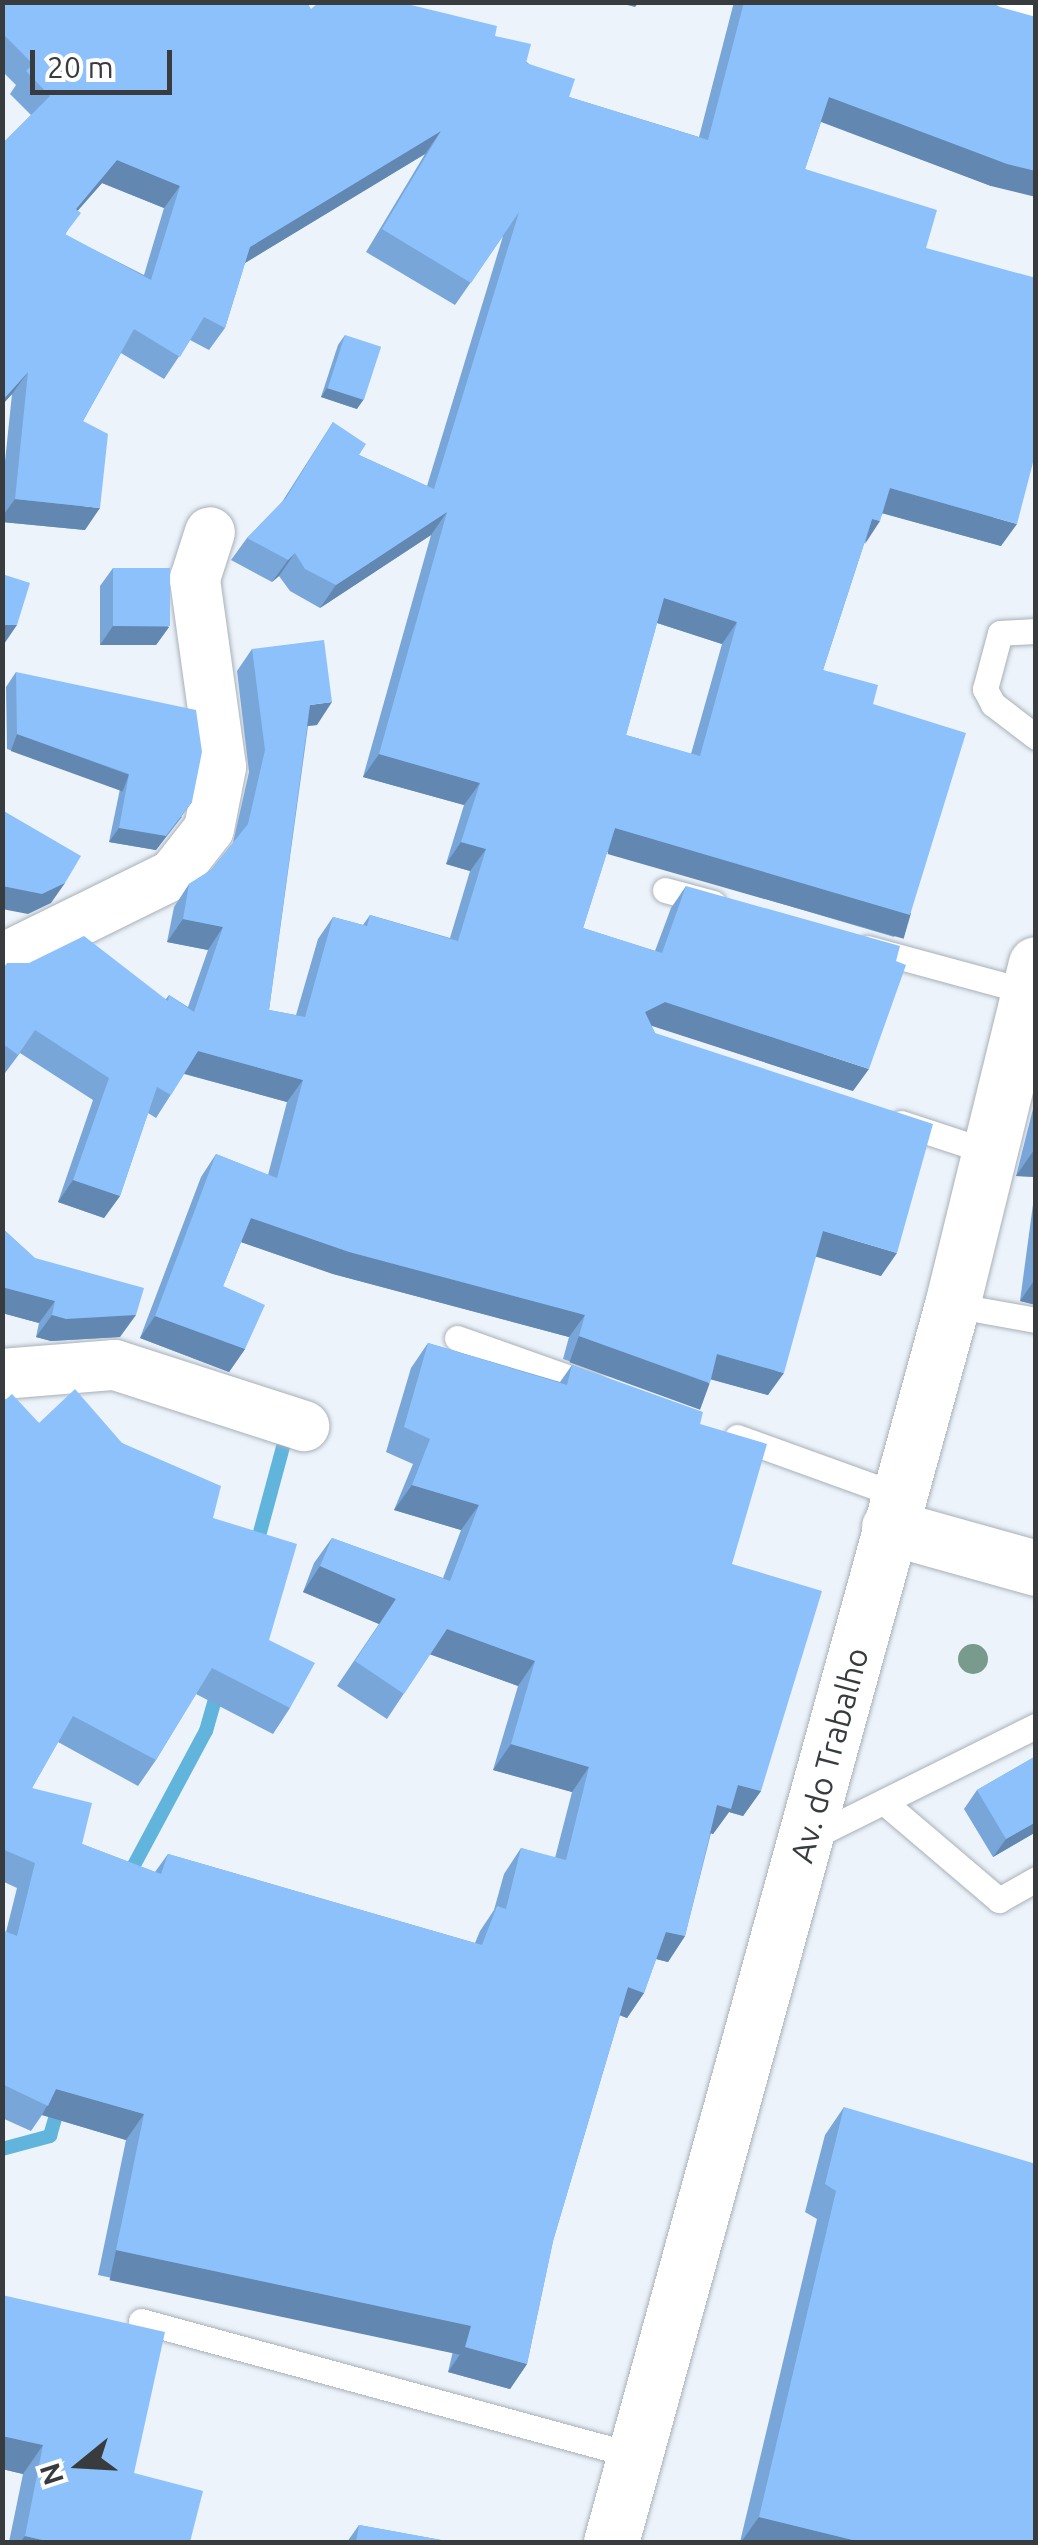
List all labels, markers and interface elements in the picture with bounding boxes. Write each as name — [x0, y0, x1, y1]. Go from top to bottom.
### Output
scale bar — [35, 30, 178, 92]
text: 20 m — [47, 50, 114, 84]
street label: Av. do Trabalho — [782, 1643, 876, 1867]
north arrow — [30, 2415, 130, 2515]
text: N — [33, 2460, 69, 2489]

